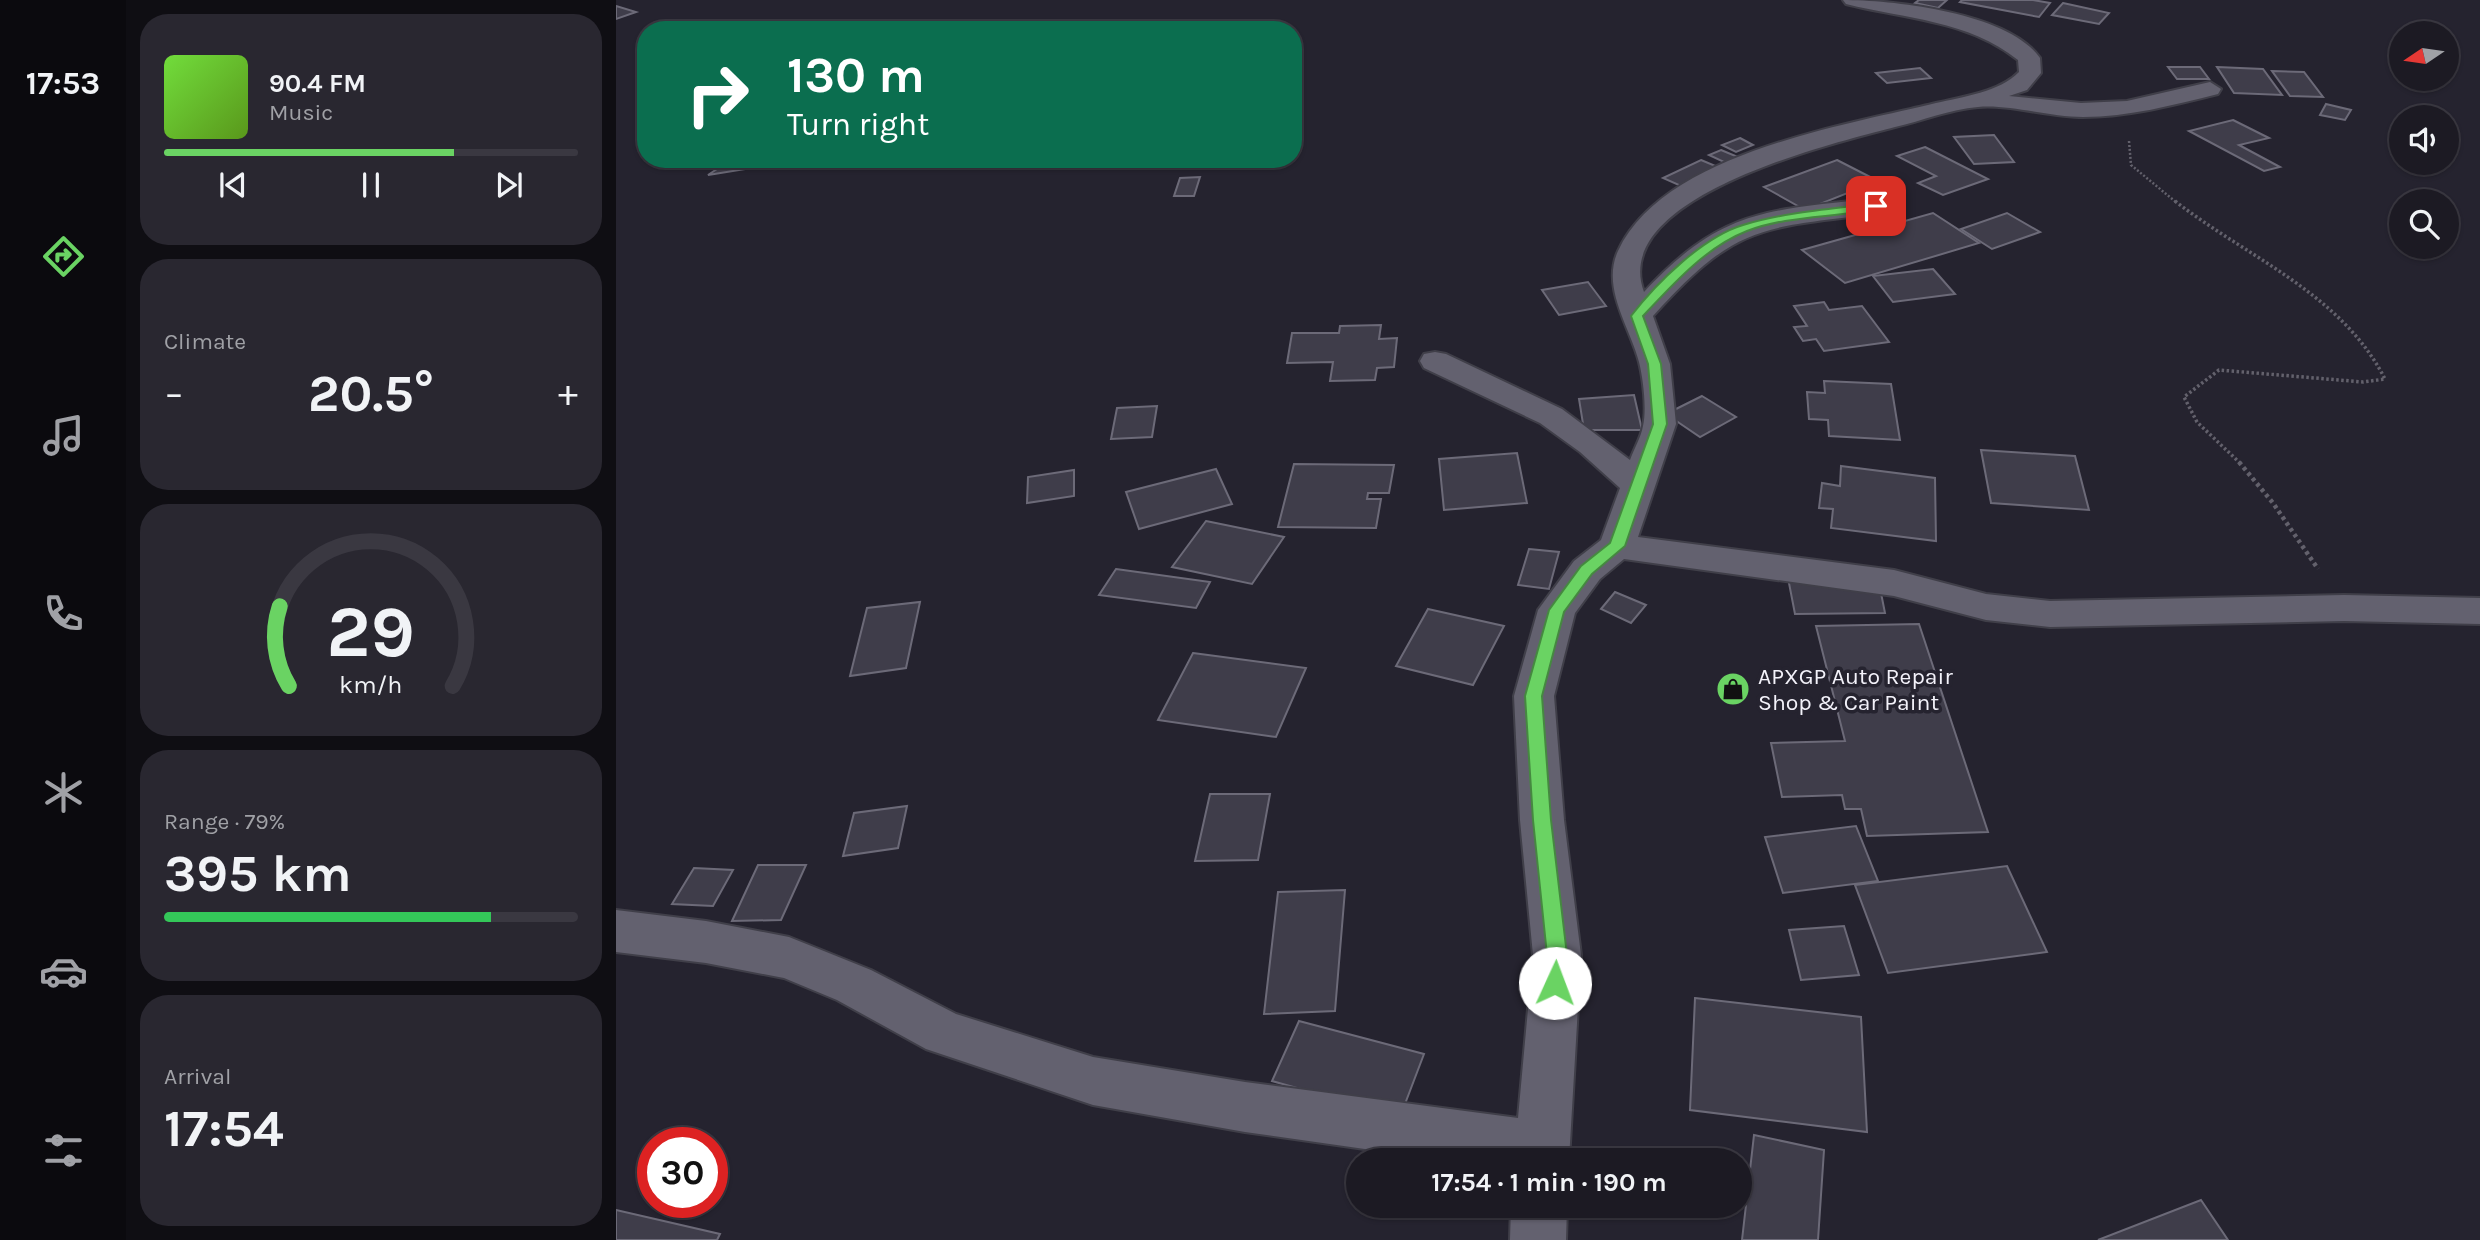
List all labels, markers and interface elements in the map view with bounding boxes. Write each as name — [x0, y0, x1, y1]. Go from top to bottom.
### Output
north arrow — [2389, 21, 2459, 91]
map controls — [2389, 21, 2459, 259]
text: 130 m — [787, 47, 925, 104]
icon: right — [672, 49, 763, 140]
text: 17:53 — [26, 65, 100, 102]
text: 90.4 FM — [269, 68, 366, 99]
text: Music — [269, 99, 333, 126]
button: sound — [2389, 105, 2459, 175]
text: Turn right — [787, 106, 929, 143]
icon: previous — [214, 166, 252, 204]
icon: pause — [352, 166, 390, 204]
icon: next — [490, 166, 528, 204]
pin — [1846, 176, 1906, 236]
icon: arrive — [1857, 187, 1895, 225]
button: search — [2389, 189, 2459, 259]
icon: directions — [39, 232, 88, 281]
text: Climate — [164, 328, 246, 355]
text: 20.5° — [308, 363, 434, 424]
text: − — [164, 371, 184, 416]
text: + — [558, 371, 578, 416]
icon: music — [39, 411, 88, 460]
icon: phone — [39, 589, 88, 638]
text: 29 — [327, 589, 415, 674]
place label: APXGP Auto Repair Shop & Car Paint — [1758, 663, 1953, 716]
text: km/h — [339, 670, 403, 699]
shop icon: APXGP Auto Repair Shop & Car Paint — [1714, 670, 1752, 708]
icon: climate — [39, 768, 88, 817]
text: Range · 79% — [164, 808, 285, 835]
text: 395 km — [164, 843, 352, 904]
position arrow — [1518, 946, 1592, 1020]
icon: car — [39, 947, 88, 996]
text: Arrival — [164, 1063, 231, 1090]
text: 17:54 — [164, 1098, 284, 1159]
icon: filters — [39, 1126, 88, 1175]
speed limit sign: 30 — [637, 1127, 728, 1218]
text: 17:54 · 1 min · 190 m — [1431, 1167, 1667, 1198]

